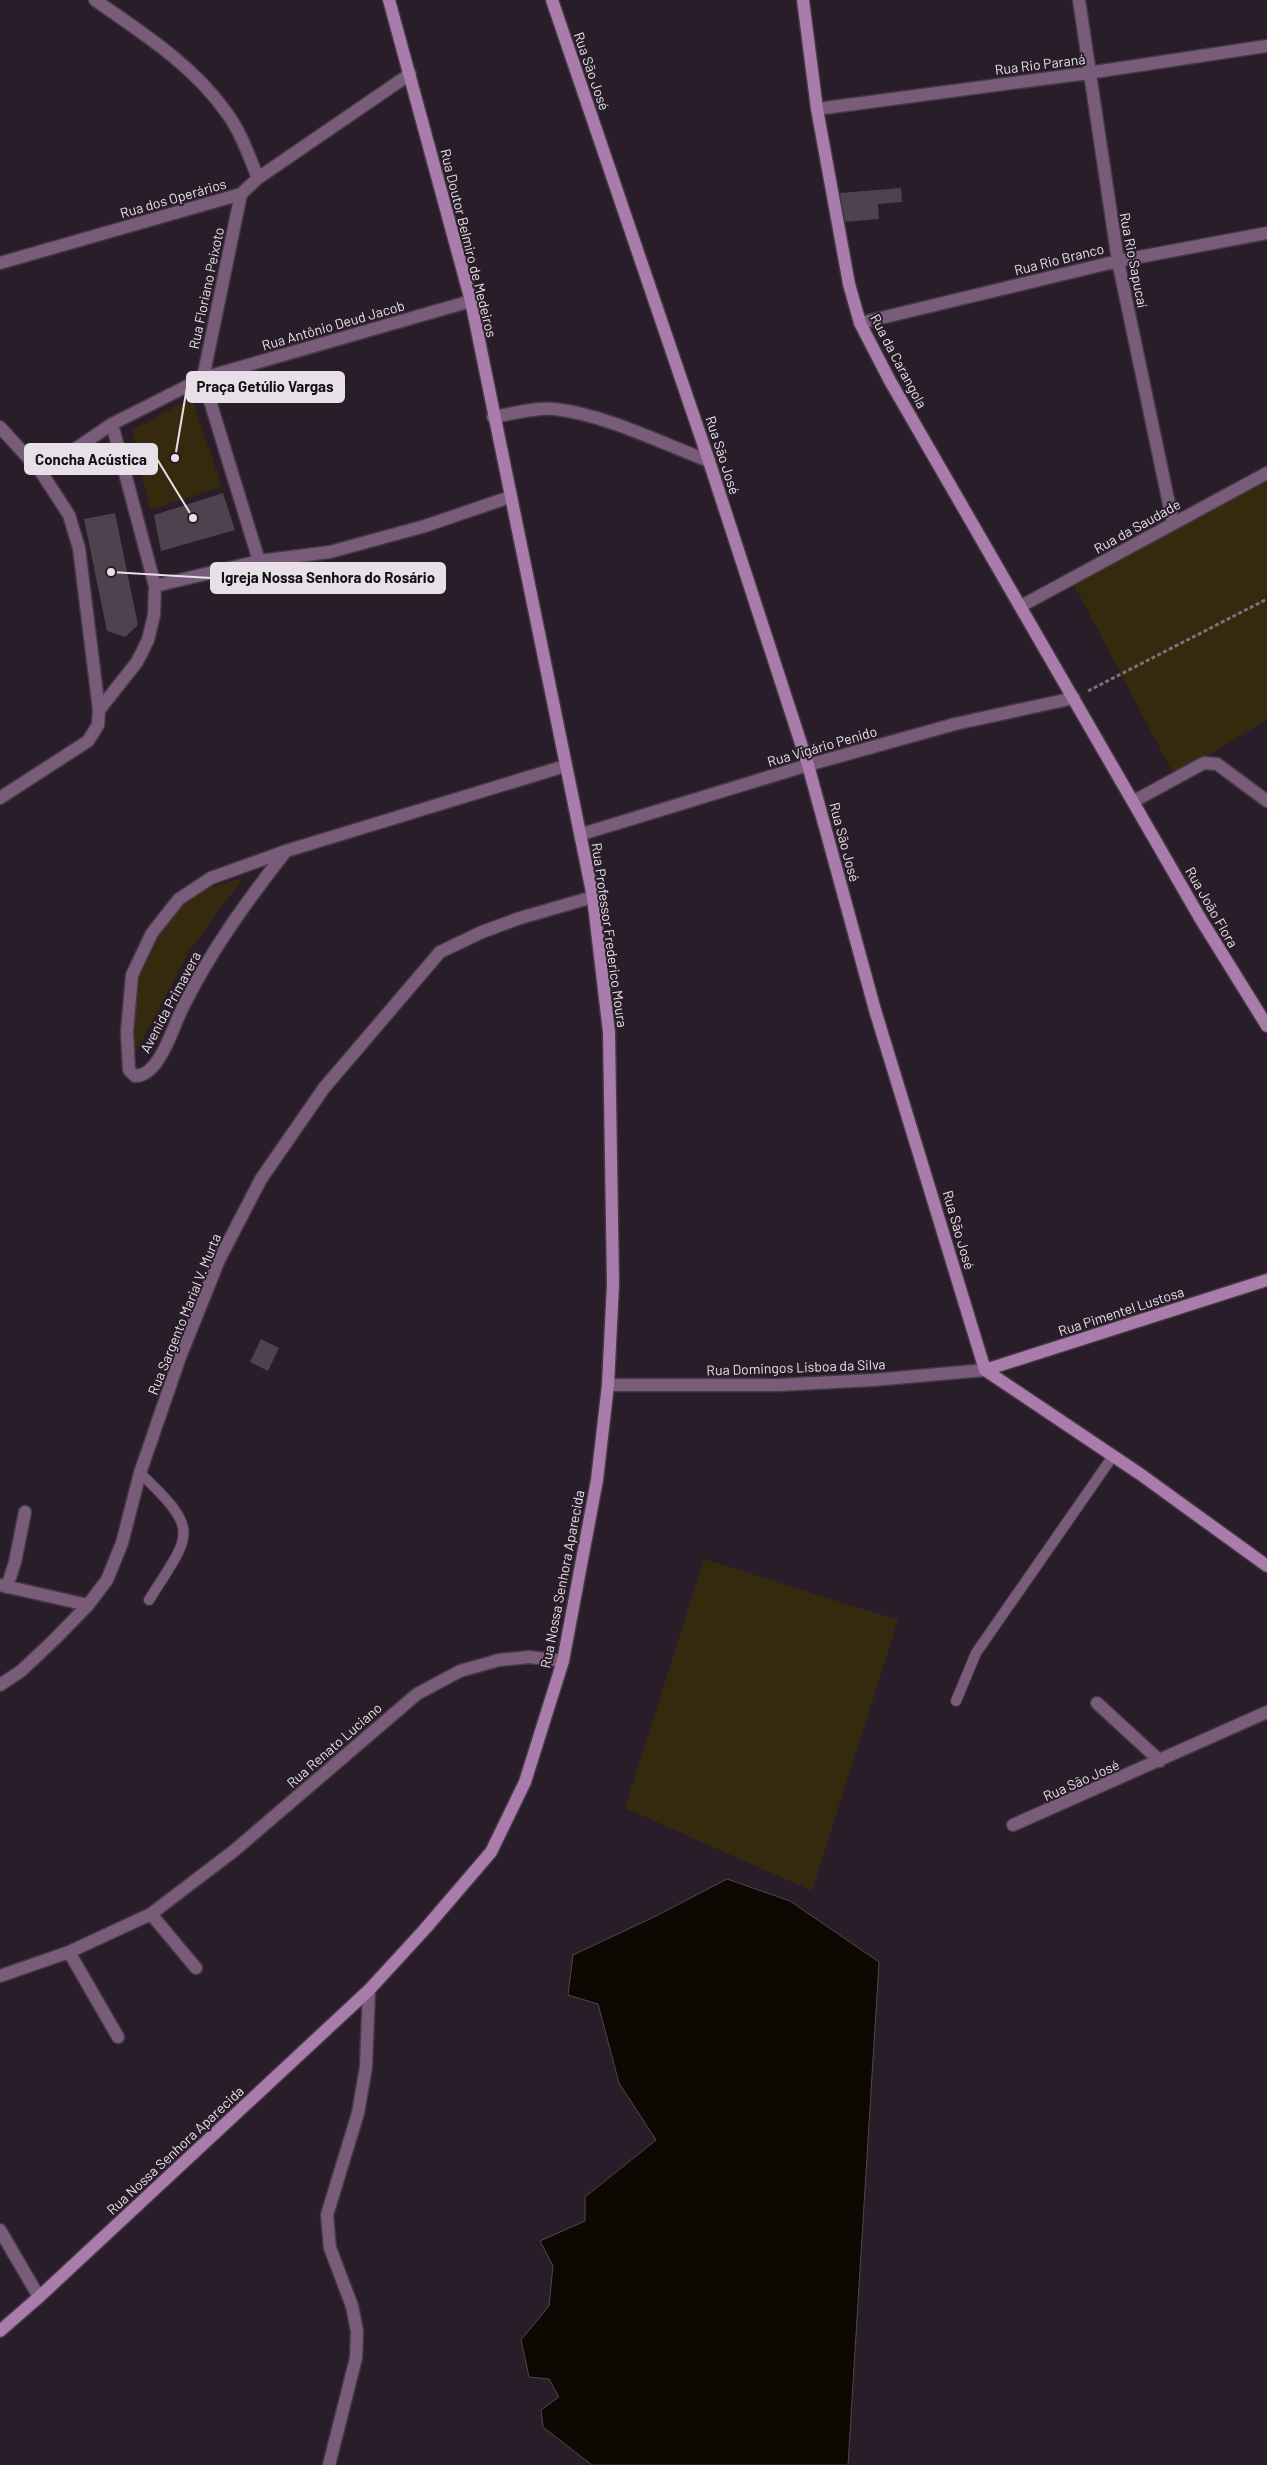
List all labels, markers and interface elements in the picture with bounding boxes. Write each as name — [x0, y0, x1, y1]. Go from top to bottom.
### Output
street label: Rua São José — [571, 30, 613, 112]
street label: Rua Rio Paraná — [994, 50, 1086, 78]
street label: Rua Doutor Belmiro de Medeiros — [437, 147, 501, 339]
street label: Rua dos Operários — [118, 175, 228, 221]
street label: Rua Rio Sapucaí — [1116, 211, 1152, 309]
street label: Rua Floriano Peixoto — [185, 226, 227, 350]
street label: Rua Rio Branco — [1012, 240, 1106, 278]
street label: Rua Antônio Deud Jacob — [260, 296, 406, 354]
street label: Rua da Carangola — [867, 311, 931, 411]
callout: Praça Getúlio Vargas — [187, 372, 344, 402]
text: Praça Getúlio Vargas — [197, 377, 334, 395]
street label: Rua São José — [702, 414, 744, 496]
callout: Concha Acústica — [25, 444, 157, 474]
text: Concha Acústica — [35, 450, 147, 468]
street label: Rua da Saudade — [1091, 495, 1183, 557]
callout: Igreja Nossa Senhora do Rosário — [211, 563, 445, 593]
text: Igreja Nossa Senhora do Rosário — [221, 568, 435, 586]
street label: Rua Vigário Penido — [765, 722, 879, 770]
street label: Rua São José — [826, 800, 864, 884]
street label: Rua Professor Frederico Moura — [589, 842, 631, 1028]
street label: Rua João Flora — [1182, 864, 1242, 950]
street label: Avenida Primavera — [136, 948, 204, 1056]
street label: Rua São José — [940, 1188, 978, 1272]
street label: Rua Sargento Marial V. Murta — [144, 1231, 224, 1397]
street label: Rua Pimentel Lustosa — [1056, 1283, 1186, 1339]
street label: Rua Domingos Lisboa da Silva — [706, 1355, 886, 1379]
street label: Rua Nossa Senhora Aparecida — [536, 1488, 588, 1670]
street label: Rua Renato Luciano — [283, 1699, 385, 1791]
street label: Rua São José — [1040, 1756, 1122, 1804]
street label: Rua Nossa Senhora Aparecida — [103, 2082, 247, 2218]

